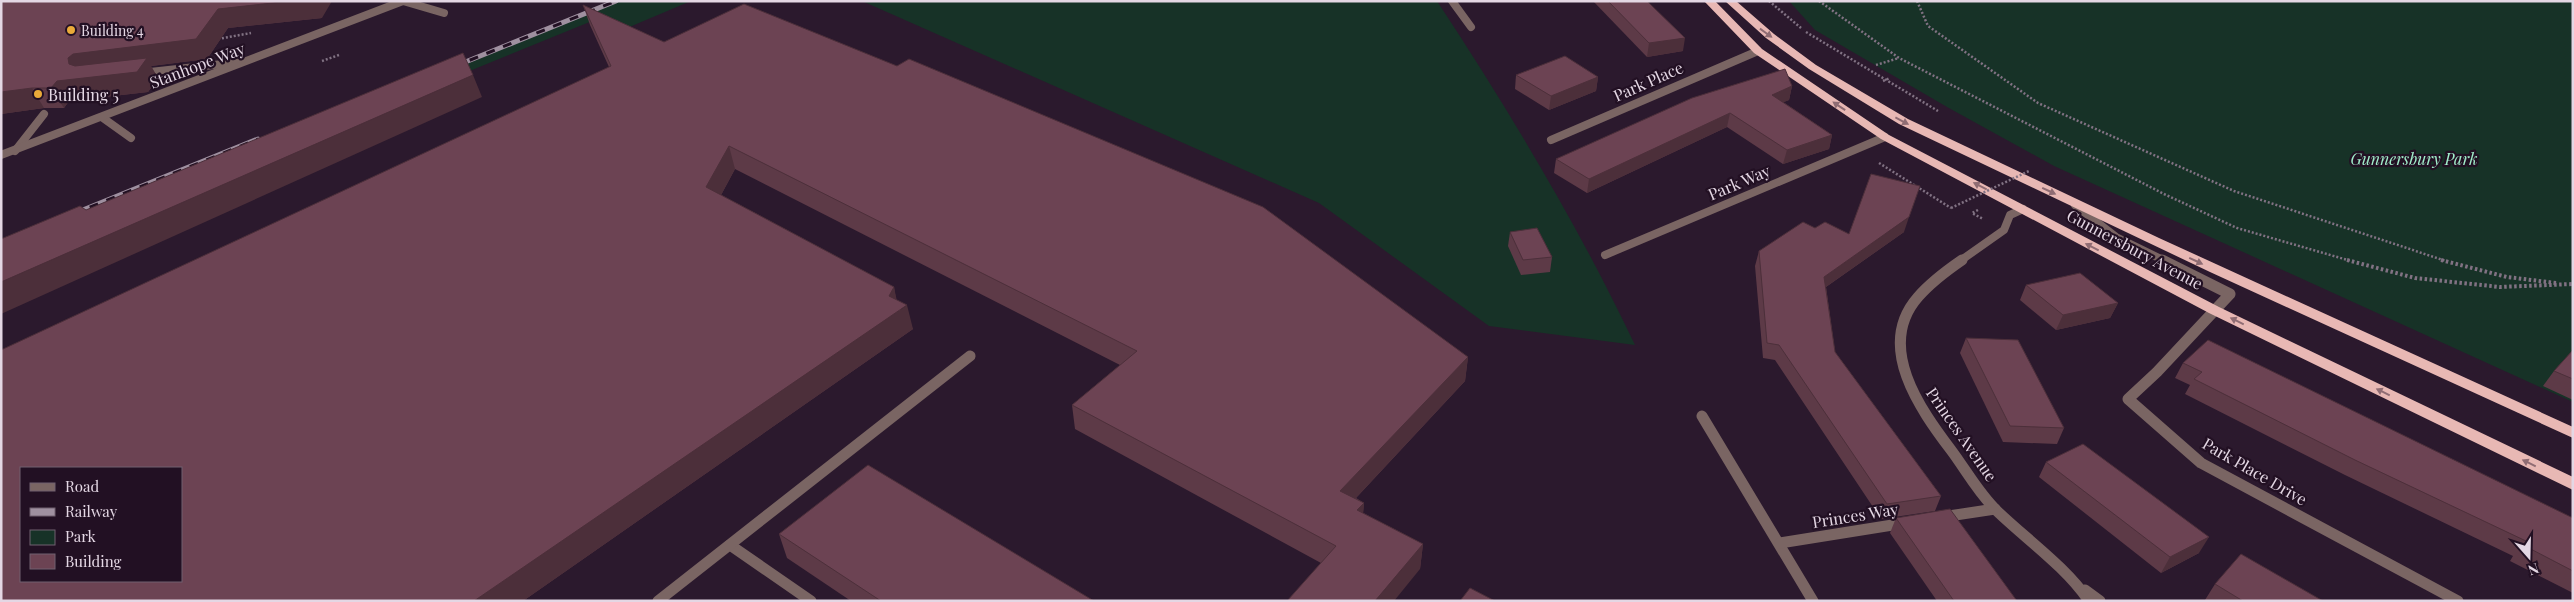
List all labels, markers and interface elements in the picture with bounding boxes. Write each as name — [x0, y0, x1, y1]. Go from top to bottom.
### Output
place label: Building 4 — [81, 21, 144, 40]
marker: Building 4 — [65, 24, 77, 36]
one-way arrow — [1759, 28, 1773, 38]
street label: Stanhope Way — [146, 37, 248, 93]
street label: Park Place — [1610, 56, 1686, 106]
place label: Building 5 — [48, 84, 119, 105]
marker: Building 5 — [32, 88, 44, 100]
one-way arrow — [1832, 101, 1846, 111]
one-way arrow — [1895, 117, 1910, 125]
park label: Gunnersbury Park — [2350, 148, 2478, 169]
street label: Park Way — [1705, 159, 1773, 205]
one-way arrow — [1972, 182, 1987, 190]
one-way arrow — [2042, 188, 2056, 196]
street label: Gunnersbury Avenue — [2063, 204, 2207, 294]
one-way arrow — [2085, 243, 2099, 251]
one-way arrow — [2189, 257, 2203, 265]
one-way arrow — [2229, 317, 2244, 325]
street label: Princes Avenue — [1922, 383, 2002, 485]
one-way arrow — [2376, 388, 2390, 396]
street label: Park Place Drive — [2199, 433, 2311, 509]
one-way arrow — [2522, 459, 2536, 467]
legend — [20, 467, 182, 582]
text: Road — [65, 476, 99, 496]
street label: Princes Way — [1810, 498, 1900, 532]
text: Railway — [65, 501, 118, 521]
text: Park — [65, 526, 97, 546]
north arrow — [2504, 532, 2554, 582]
text: Building — [65, 551, 122, 571]
text: N — [2526, 559, 2542, 580]

